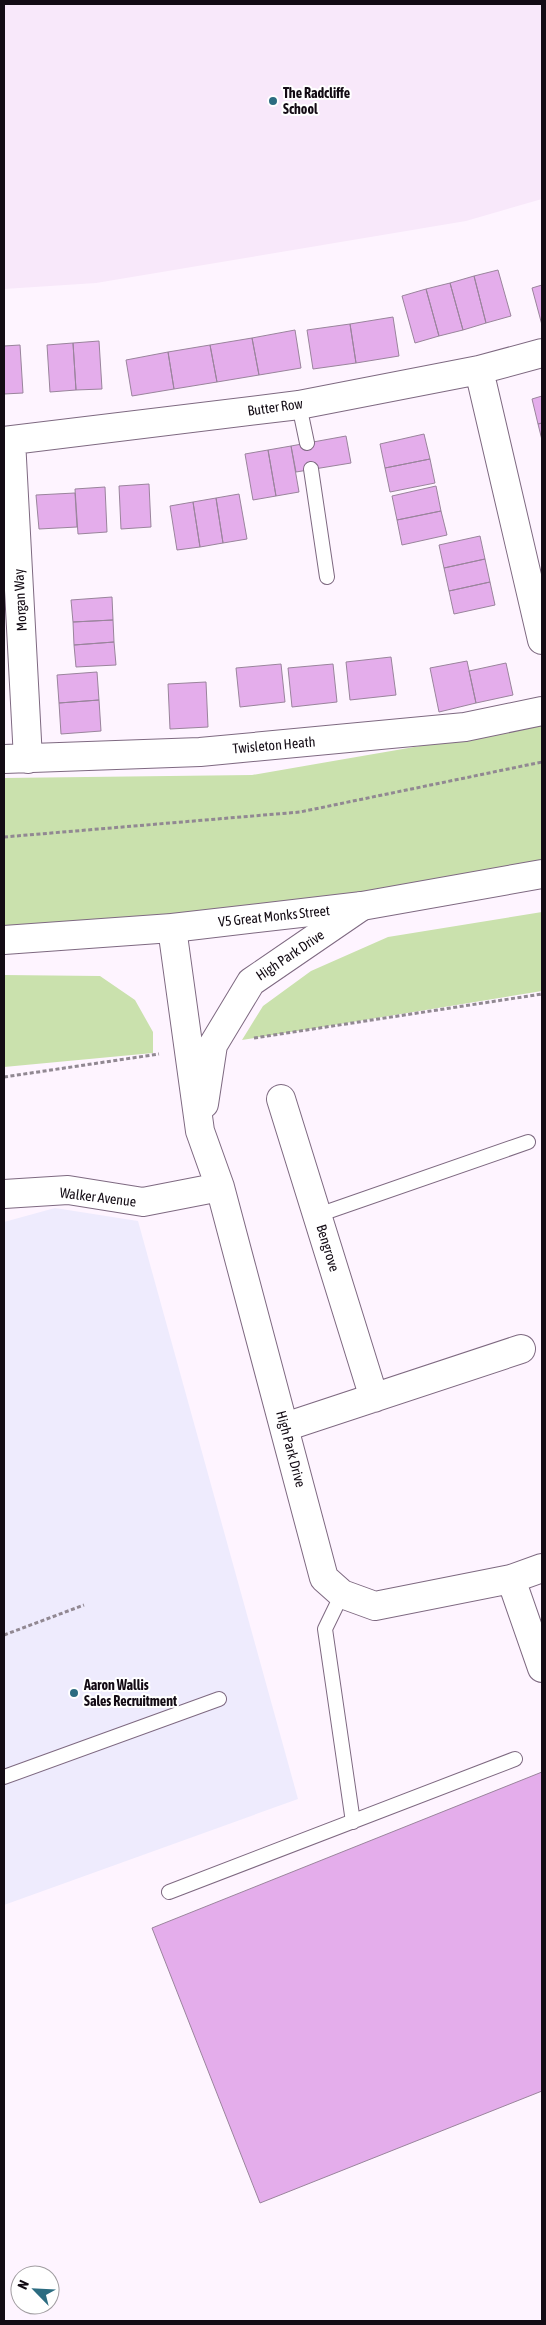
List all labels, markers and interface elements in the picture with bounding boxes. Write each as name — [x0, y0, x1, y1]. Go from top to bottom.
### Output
place label: The Radcliffe School — [283, 85, 350, 117]
marker: The Radcliffe School — [267, 95, 279, 107]
street label: Butter Row — [246, 395, 304, 419]
street label: Morgan Way — [10, 568, 30, 632]
street label: Twisleton Heath — [232, 733, 316, 757]
street label: V5 Great Monks Street — [217, 902, 331, 930]
street label: High Park Drive — [253, 926, 327, 984]
street label: Walker Avenue — [59, 1184, 137, 1210]
street label: Bengrove — [313, 1223, 343, 1273]
street label: High Park Drive — [273, 1409, 309, 1489]
place label: Aaron Wallis Sales Recruitment — [83, 1677, 177, 1709]
marker: Aaron Wallis Sales Recruitment — [68, 1687, 80, 1699]
north arrow — [10, 2265, 60, 2315]
text: N — [14, 2278, 32, 2292]

